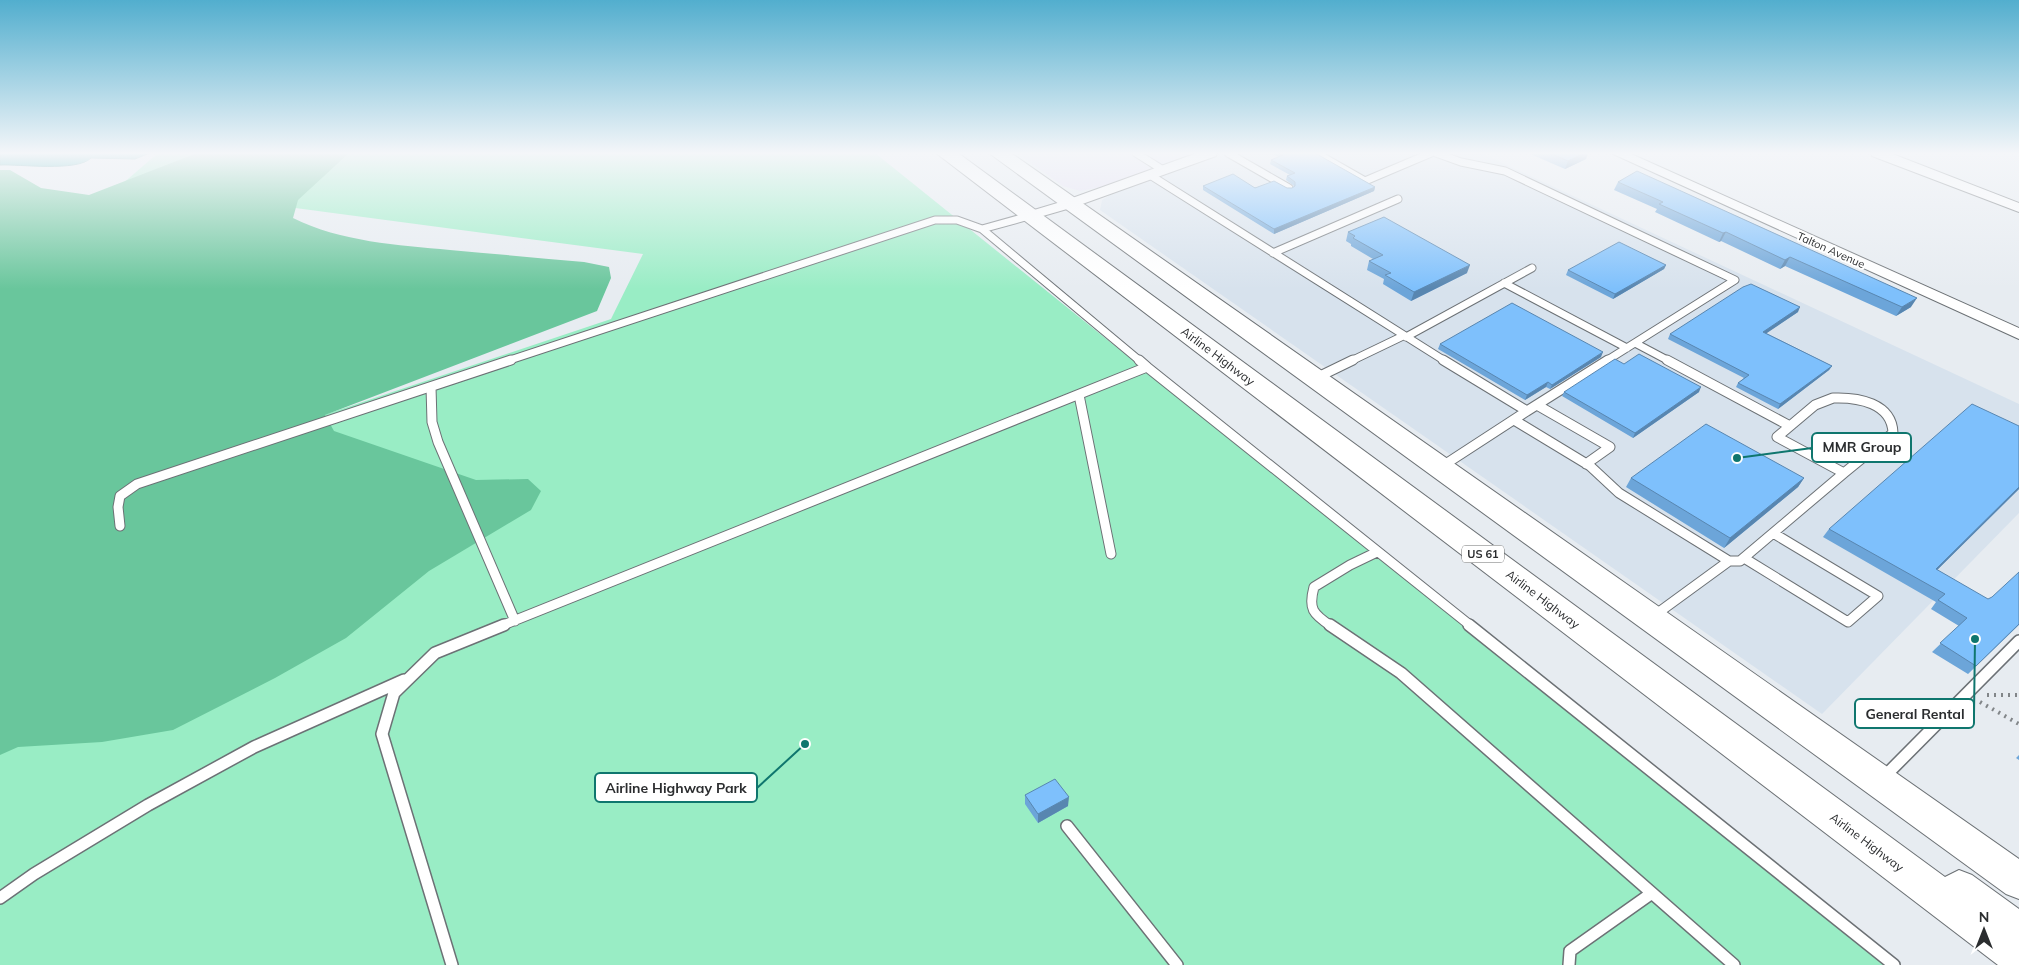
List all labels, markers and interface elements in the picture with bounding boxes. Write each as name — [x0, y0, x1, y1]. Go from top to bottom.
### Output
street label: Talton Avenue — [1795, 229, 1867, 271]
street label: Airline Highway — [1178, 323, 1258, 389]
callout: MMR Group — [1812, 433, 1911, 462]
text: MMR Group — [1822, 438, 1902, 456]
road number: US 61 — [1462, 546, 1504, 562]
street label: Airline Highway — [1503, 566, 1583, 632]
callout: General Rental — [1855, 699, 1974, 728]
text: General Rental — [1865, 705, 1965, 723]
callout: Airline Highway Park — [595, 773, 757, 802]
text: Airline Highway Park — [605, 779, 747, 797]
street label: Airline Highway — [1827, 809, 1907, 875]
north arrow — [1959, 905, 2009, 955]
text: N — [1979, 908, 1989, 926]

